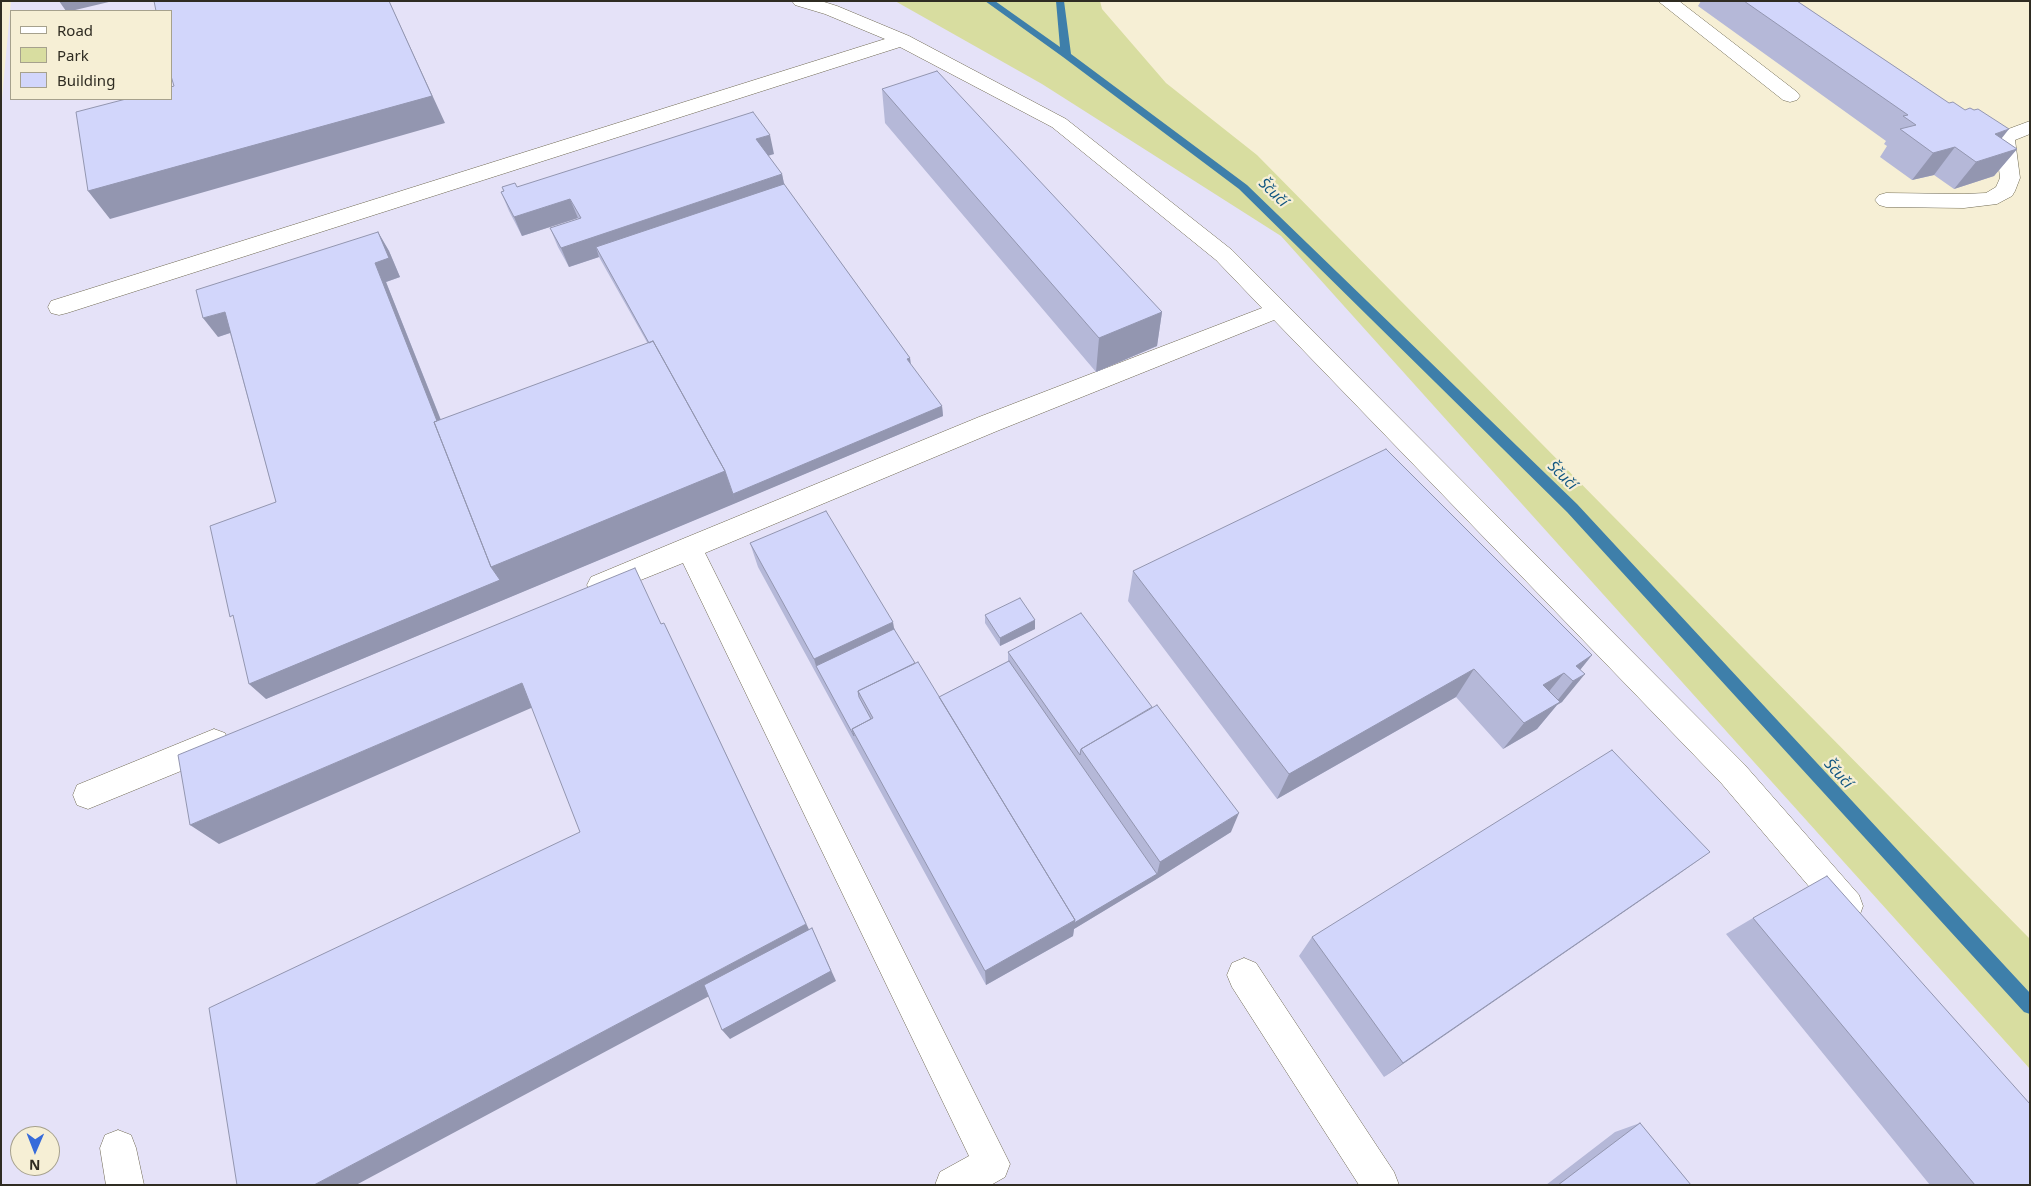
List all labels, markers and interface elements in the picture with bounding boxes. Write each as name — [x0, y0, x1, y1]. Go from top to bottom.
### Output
legend — [10, 10, 172, 100]
text: Road — [57, 20, 93, 40]
text: Park — [57, 45, 89, 65]
text: Building — [57, 70, 115, 90]
water label: Ščučí — [1255, 175, 1291, 211]
water label: Ščučí — [1544, 458, 1580, 494]
water label: Ščučí — [1820, 756, 1856, 792]
north arrow — [10, 1126, 60, 1176]
text: N — [29, 1156, 41, 1175]

